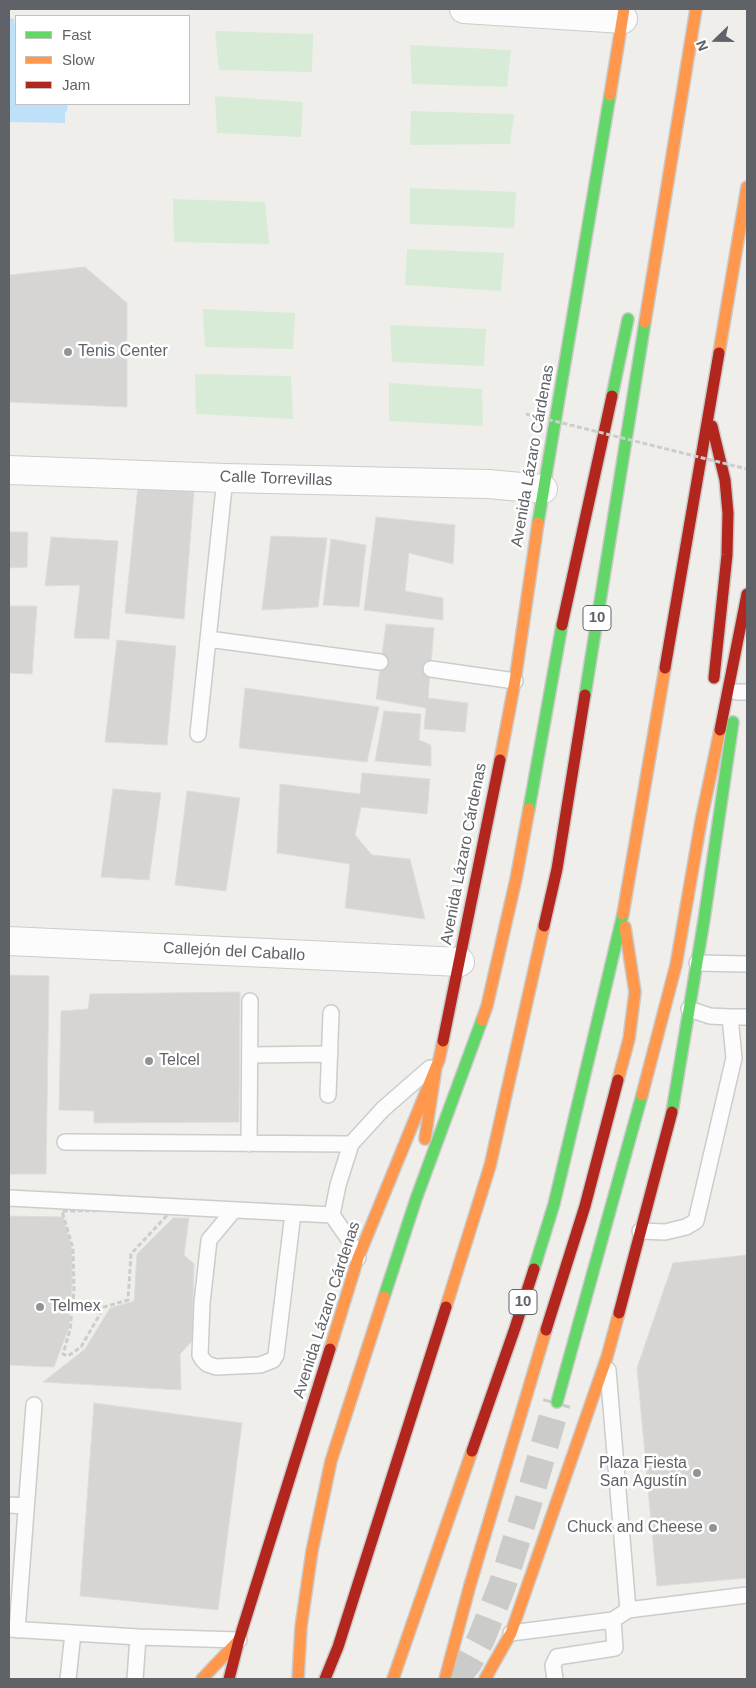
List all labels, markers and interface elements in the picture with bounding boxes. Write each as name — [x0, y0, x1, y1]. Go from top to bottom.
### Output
legend — [15, 15, 190, 105]
north arrow — [691, 15, 741, 65]
text: Fast — [62, 26, 91, 43]
text: N — [693, 38, 711, 53]
text: Slow — [62, 51, 95, 68]
text: Jam — [62, 76, 90, 93]
place label: Tenis Center — [78, 342, 168, 362]
marker: Tenis Center — [62, 346, 74, 358]
street label: Avenida Lázaro Cárdenas — [508, 363, 558, 549]
street label: Calle Torrevillas — [219, 467, 333, 491]
road number: 10 — [583, 606, 611, 630]
street label: Avenida Lázaro Cárdenas — [437, 762, 491, 946]
street label: Callejón del Caballo — [162, 939, 306, 965]
place label: Telcel — [159, 1051, 200, 1071]
marker: Telcel — [143, 1055, 155, 1067]
street label: Avenida Lázaro Cárdenas — [289, 1219, 365, 1401]
road number: 10 — [509, 1290, 537, 1314]
place label: Telmex — [50, 1297, 101, 1317]
marker: Telmex — [34, 1301, 46, 1313]
place label: Plaza Fiesta San Agustín — [599, 1454, 687, 1492]
marker: Plaza Fiesta San Agustín — [691, 1467, 703, 1479]
place label: Chuck and Cheese — [567, 1518, 703, 1538]
marker: Chuck and Cheese — [707, 1522, 719, 1534]

